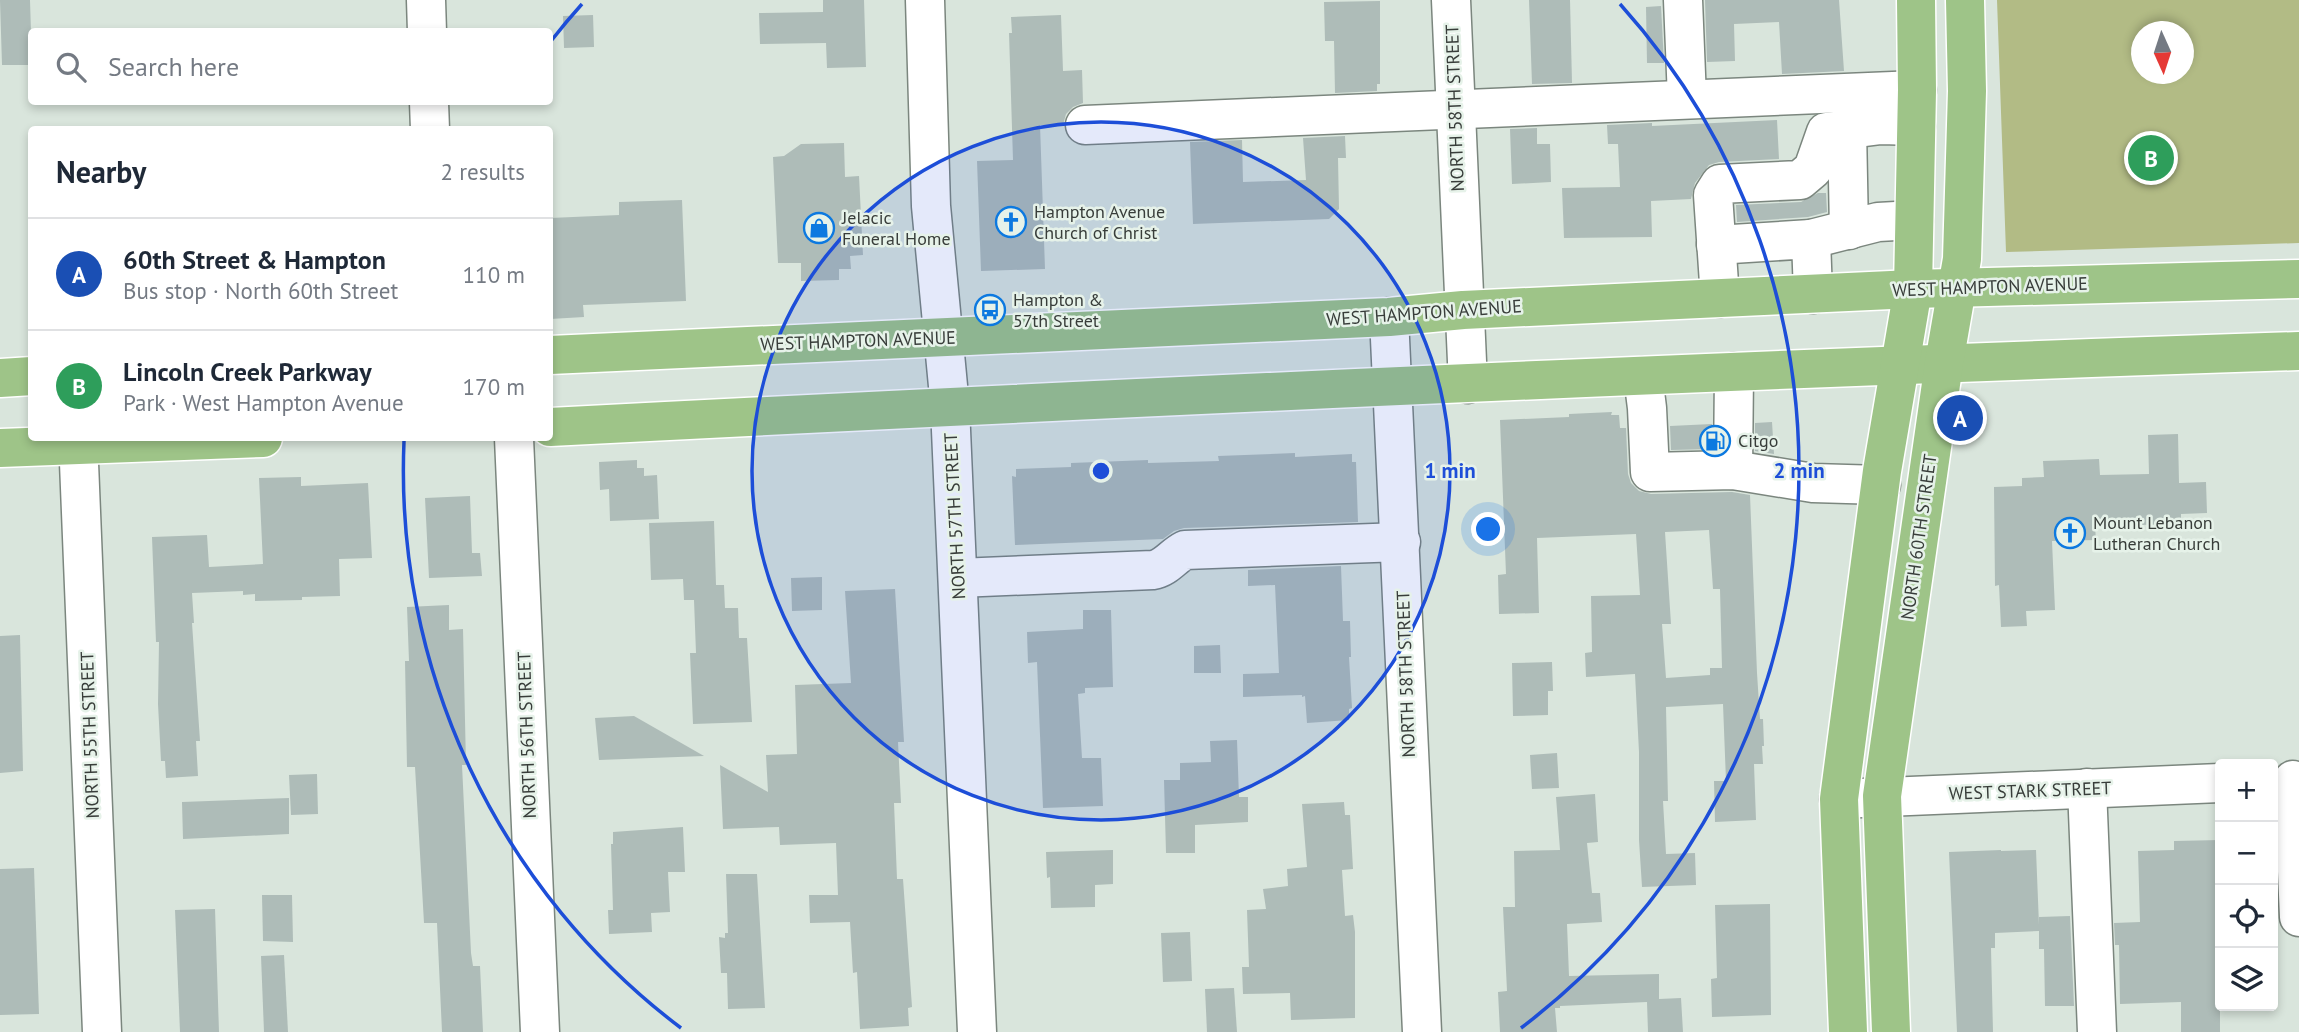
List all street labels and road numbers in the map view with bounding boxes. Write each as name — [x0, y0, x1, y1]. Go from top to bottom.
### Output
street label: NORTH 58TH STREET — [1440, 24, 1469, 192]
street label: WEST HAMPTON AVENUE — [1892, 272, 2088, 301]
street label: WEST HAMPTON AVENUE — [1326, 294, 1522, 331]
street label: WEST HAMPTON AVENUE — [760, 326, 956, 355]
street label: NORTH 57TH STREET — [939, 432, 970, 600]
street label: NORTH 60TH STREET — [1895, 453, 1942, 621]
street label: NORTH 58TH STREET — [1391, 590, 1420, 758]
street label: NORTH 55TH STREET — [75, 651, 104, 819]
street label: NORTH 56TH STREET — [512, 651, 541, 819]
street label: WEST STARK STREET — [1948, 776, 2112, 805]

